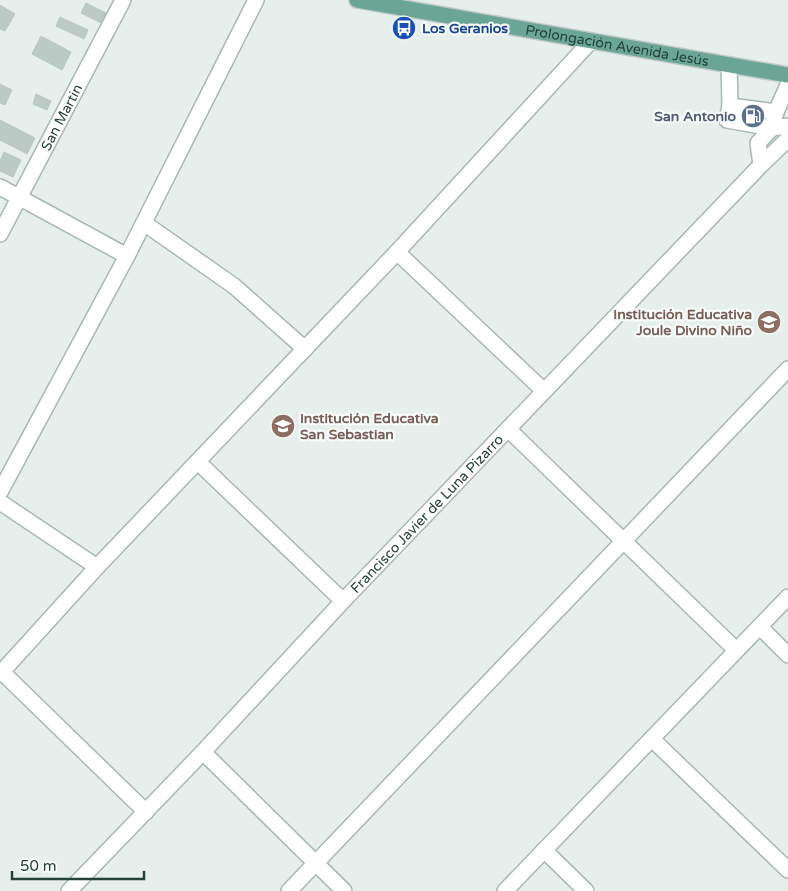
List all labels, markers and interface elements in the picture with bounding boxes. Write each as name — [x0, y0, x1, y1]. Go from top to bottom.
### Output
bus stop icon: Los Geranios — [391, 15, 417, 41]
place label: Los Geranios — [422, 20, 508, 37]
street label: Prolongación Avenida Jesús — [524, 21, 710, 70]
street label: San Martin — [37, 81, 86, 153]
fuel station icon: San Antonio — [740, 103, 766, 129]
place label: San Antonio — [654, 108, 736, 125]
place label: Institución Educativa Joule Divino Niño — [613, 306, 752, 339]
school or university icon: Institución Educativa Joule Divino Niño — [756, 309, 782, 335]
place label: Institución Educativa San Sebastian — [300, 410, 439, 443]
school or university icon: Institución Educativa San Sebastian — [270, 413, 296, 439]
street label: Francisco Javier de Luna Pizarro — [347, 431, 507, 596]
scale bar — [12, 848, 145, 880]
text: 50 m — [20, 857, 57, 875]

